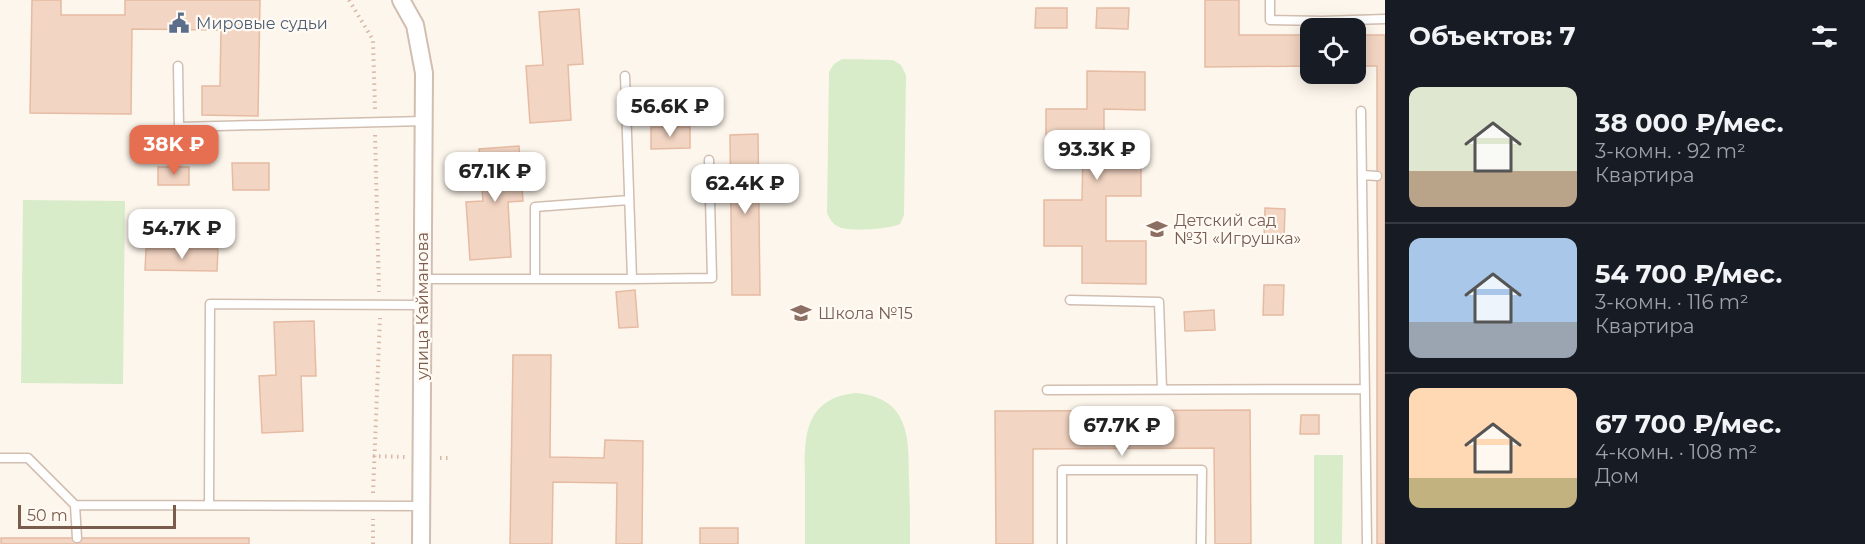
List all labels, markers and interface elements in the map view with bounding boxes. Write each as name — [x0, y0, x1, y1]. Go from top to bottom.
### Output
public building icon: Мировые судьи — [167, 11, 191, 35]
place label: Мировые судьи — [196, 14, 328, 33]
map controls — [1300, 18, 1366, 84]
button: locate — [1300, 18, 1366, 84]
text: Объектов: 7 — [1409, 20, 1576, 52]
icon: filters — [1808, 20, 1841, 53]
pin: 56.6K ₽ — [615, 87, 725, 138]
text: 56.6K ₽ — [631, 94, 709, 118]
text: 38 000 ₽/мес. — [1595, 107, 1783, 139]
icon: home — [1457, 111, 1529, 183]
pin: 38K ₽ — [132, 125, 216, 176]
pin: 93.3K ₽ — [1042, 130, 1152, 181]
text: 38K ₽ — [143, 132, 205, 156]
text: 93.3K ₽ — [1058, 137, 1136, 161]
text: 3-комн. · 92 m² — [1595, 139, 1746, 163]
pin: 67.1K ₽ — [440, 152, 550, 203]
text: 67.1K ₽ — [459, 159, 531, 183]
text: Квартира — [1595, 163, 1695, 187]
pin: 62.4K ₽ — [690, 164, 800, 215]
text: 62.4K ₽ — [705, 171, 785, 195]
pin: 54.7K ₽ — [127, 209, 237, 260]
place label: Детский сад №31 «Игрушка» — [1174, 211, 1301, 248]
text: 54.7K ₽ — [142, 216, 222, 240]
school or university icon: Детский сад №31 «Игрушка» — [1145, 217, 1169, 241]
street label: улица Кайманова — [413, 232, 432, 381]
text: 54 700 ₽/мес. — [1595, 258, 1782, 290]
icon: home — [1457, 262, 1529, 334]
text: 3-комн. · 116 m² — [1595, 290, 1749, 314]
school or university icon: Школа №15 — [789, 301, 813, 325]
place label: Школа №15 — [818, 304, 913, 323]
text: Квартира — [1595, 314, 1695, 338]
pin: 67.7K ₽ — [1067, 406, 1177, 457]
text: 67 700 ₽/мес. — [1595, 408, 1781, 440]
icon: home — [1457, 412, 1529, 484]
text: 67.7K ₽ — [1083, 413, 1161, 437]
text: 4-комн. · 108 m² — [1595, 440, 1757, 464]
text: Дом — [1595, 464, 1639, 488]
scale bar — [18, 502, 176, 530]
text: 50 m — [27, 506, 68, 525]

